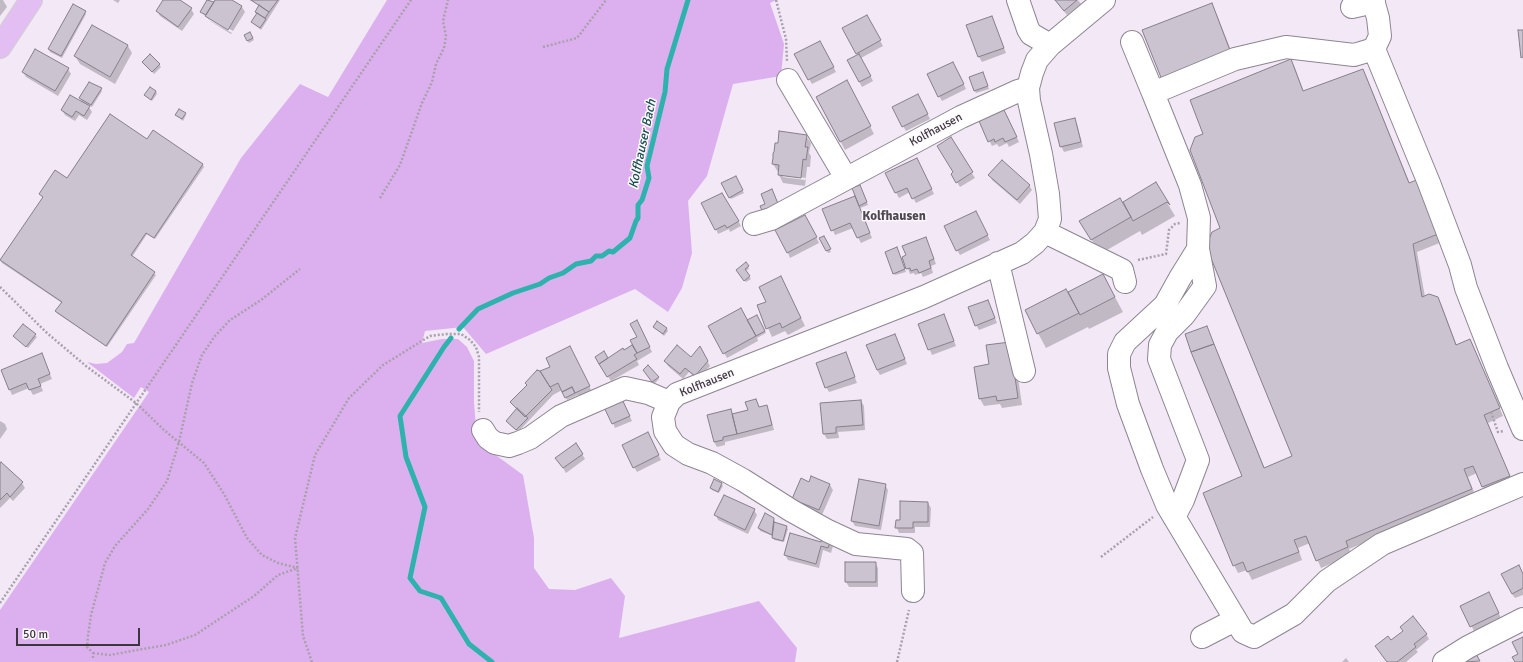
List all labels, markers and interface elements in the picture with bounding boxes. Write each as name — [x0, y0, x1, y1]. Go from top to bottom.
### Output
water label: Kolfhauser Bach — [626, 98, 660, 190]
street label: Kolfhausen — [907, 110, 965, 150]
district label: Kolfhausen — [862, 209, 926, 225]
street label: Kolfhausen — [678, 366, 736, 400]
scale bar — [18, 620, 142, 646]
text: 50 m — [23, 627, 48, 642]

